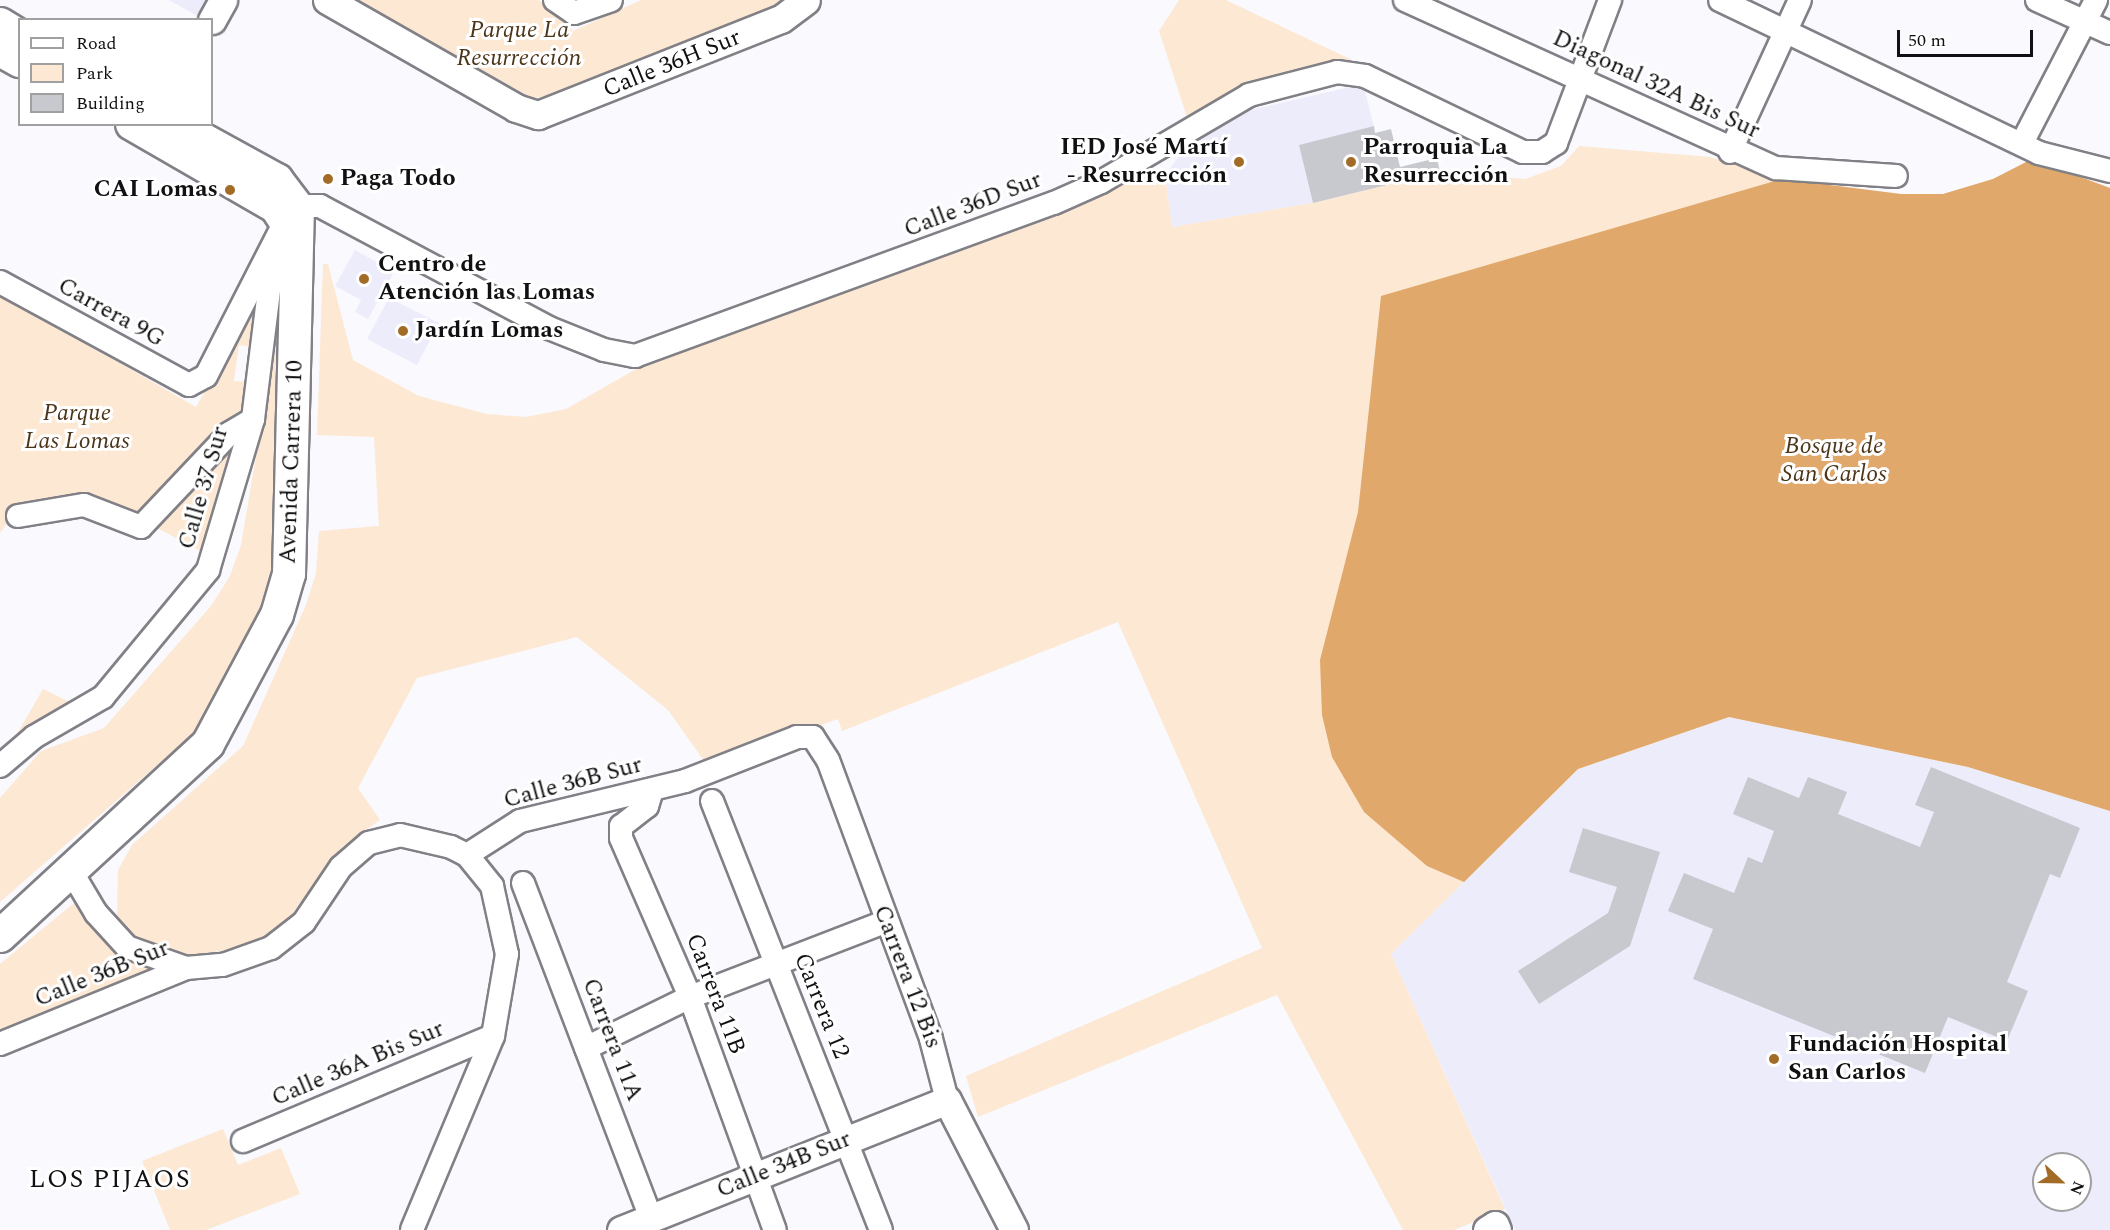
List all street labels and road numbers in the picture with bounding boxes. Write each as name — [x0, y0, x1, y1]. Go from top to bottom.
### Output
street label: Calle 36H Sur — [599, 23, 745, 105]
street label: Diagonal 32A Bis Sur — [1548, 24, 1764, 146]
street label: Calle 36D Sur — [900, 166, 1046, 244]
street label: Carrera 9G — [53, 272, 169, 354]
street label: Avenida Carrera 10 — [274, 360, 310, 564]
street label: Calle 37 Sur — [173, 423, 235, 553]
street label: Calle 36B Sur — [501, 751, 645, 815]
street label: Carrera 12 Bis — [866, 901, 948, 1053]
street label: Carrera 11B — [679, 929, 751, 1059]
street label: Calle 36B Sur — [31, 934, 173, 1014]
street label: Carrera 12 — [787, 949, 855, 1063]
street label: Carrera 11A — [575, 974, 649, 1106]
street label: Calle 36A Bis Sur — [268, 1015, 448, 1113]
street label: Calle 34B Sur — [713, 1125, 855, 1205]

